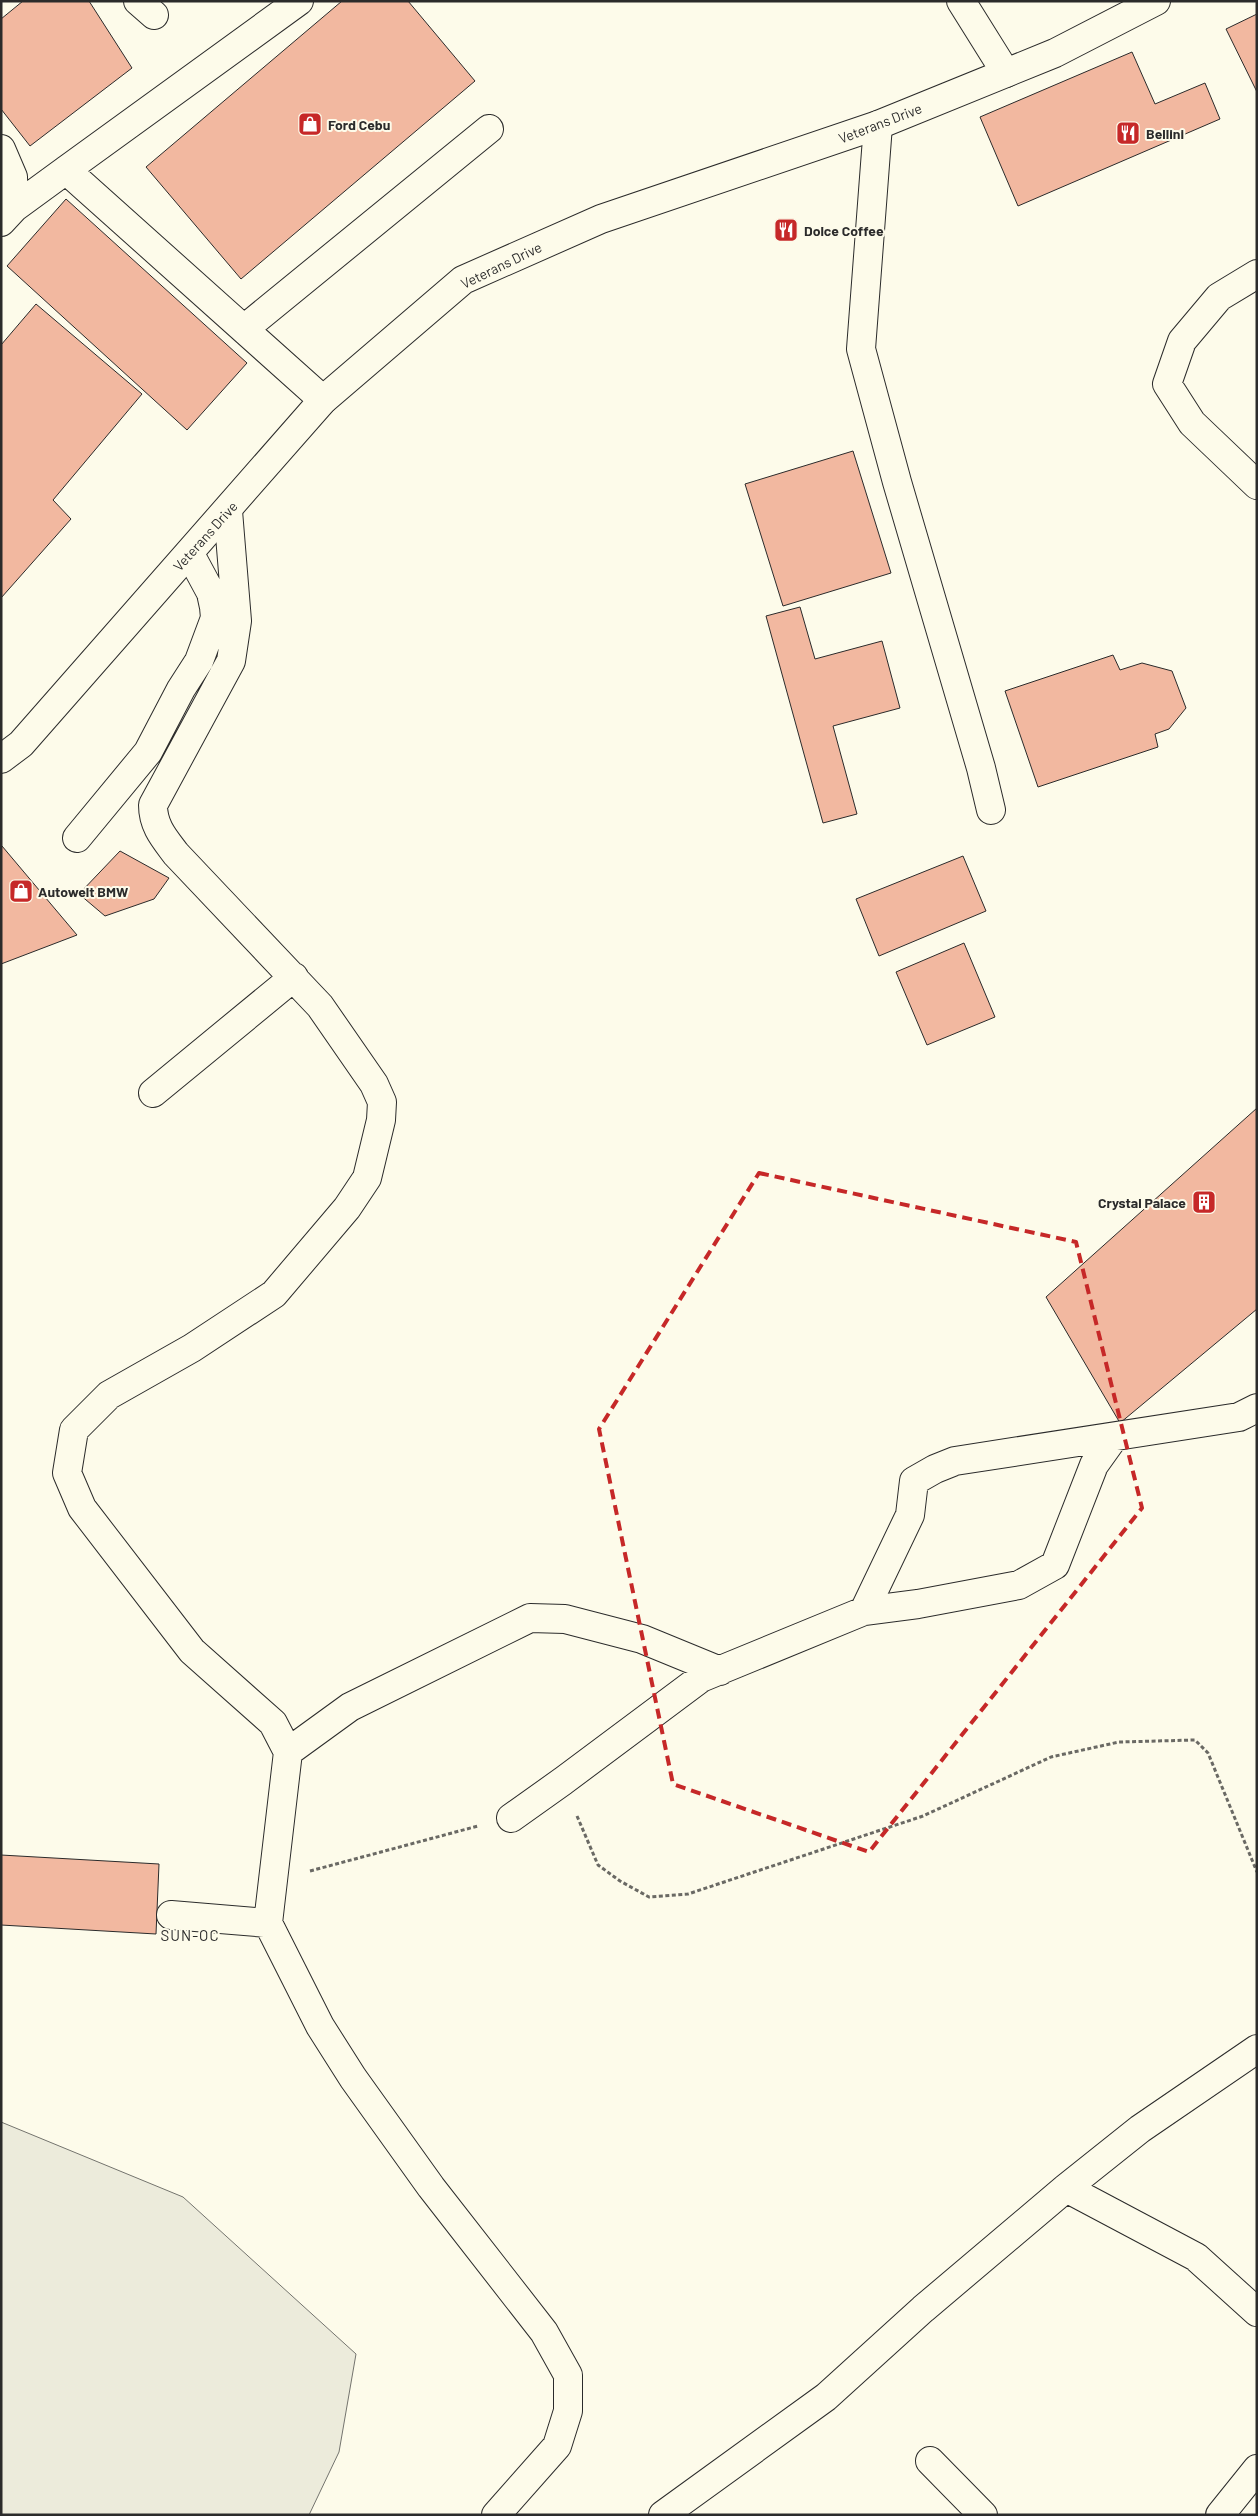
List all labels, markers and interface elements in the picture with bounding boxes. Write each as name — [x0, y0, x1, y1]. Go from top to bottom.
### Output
street label: Veterans Drive — [836, 99, 924, 147]
shop icon: Ford Cebu — [297, 111, 323, 137]
place label: Ford Cebu — [328, 116, 390, 133]
restaurant icon: Bellini — [1115, 120, 1141, 146]
place label: Bellini — [1146, 125, 1184, 142]
restaurant icon: Dolce Coffee — [773, 217, 799, 243]
place label: Dolce Coffee — [804, 222, 884, 239]
street label: Veterans Drive — [458, 238, 544, 292]
street label: Veterans Drive — [169, 498, 241, 574]
shop icon: Autowelt BMW — [8, 878, 34, 904]
place label: Autowelt BMW — [38, 883, 128, 900]
building icon: Crystal Palace — [1191, 1189, 1217, 1215]
place label: Crystal Palace — [1098, 1194, 1186, 1211]
district label: SUN-OC — [161, 1926, 219, 1944]

